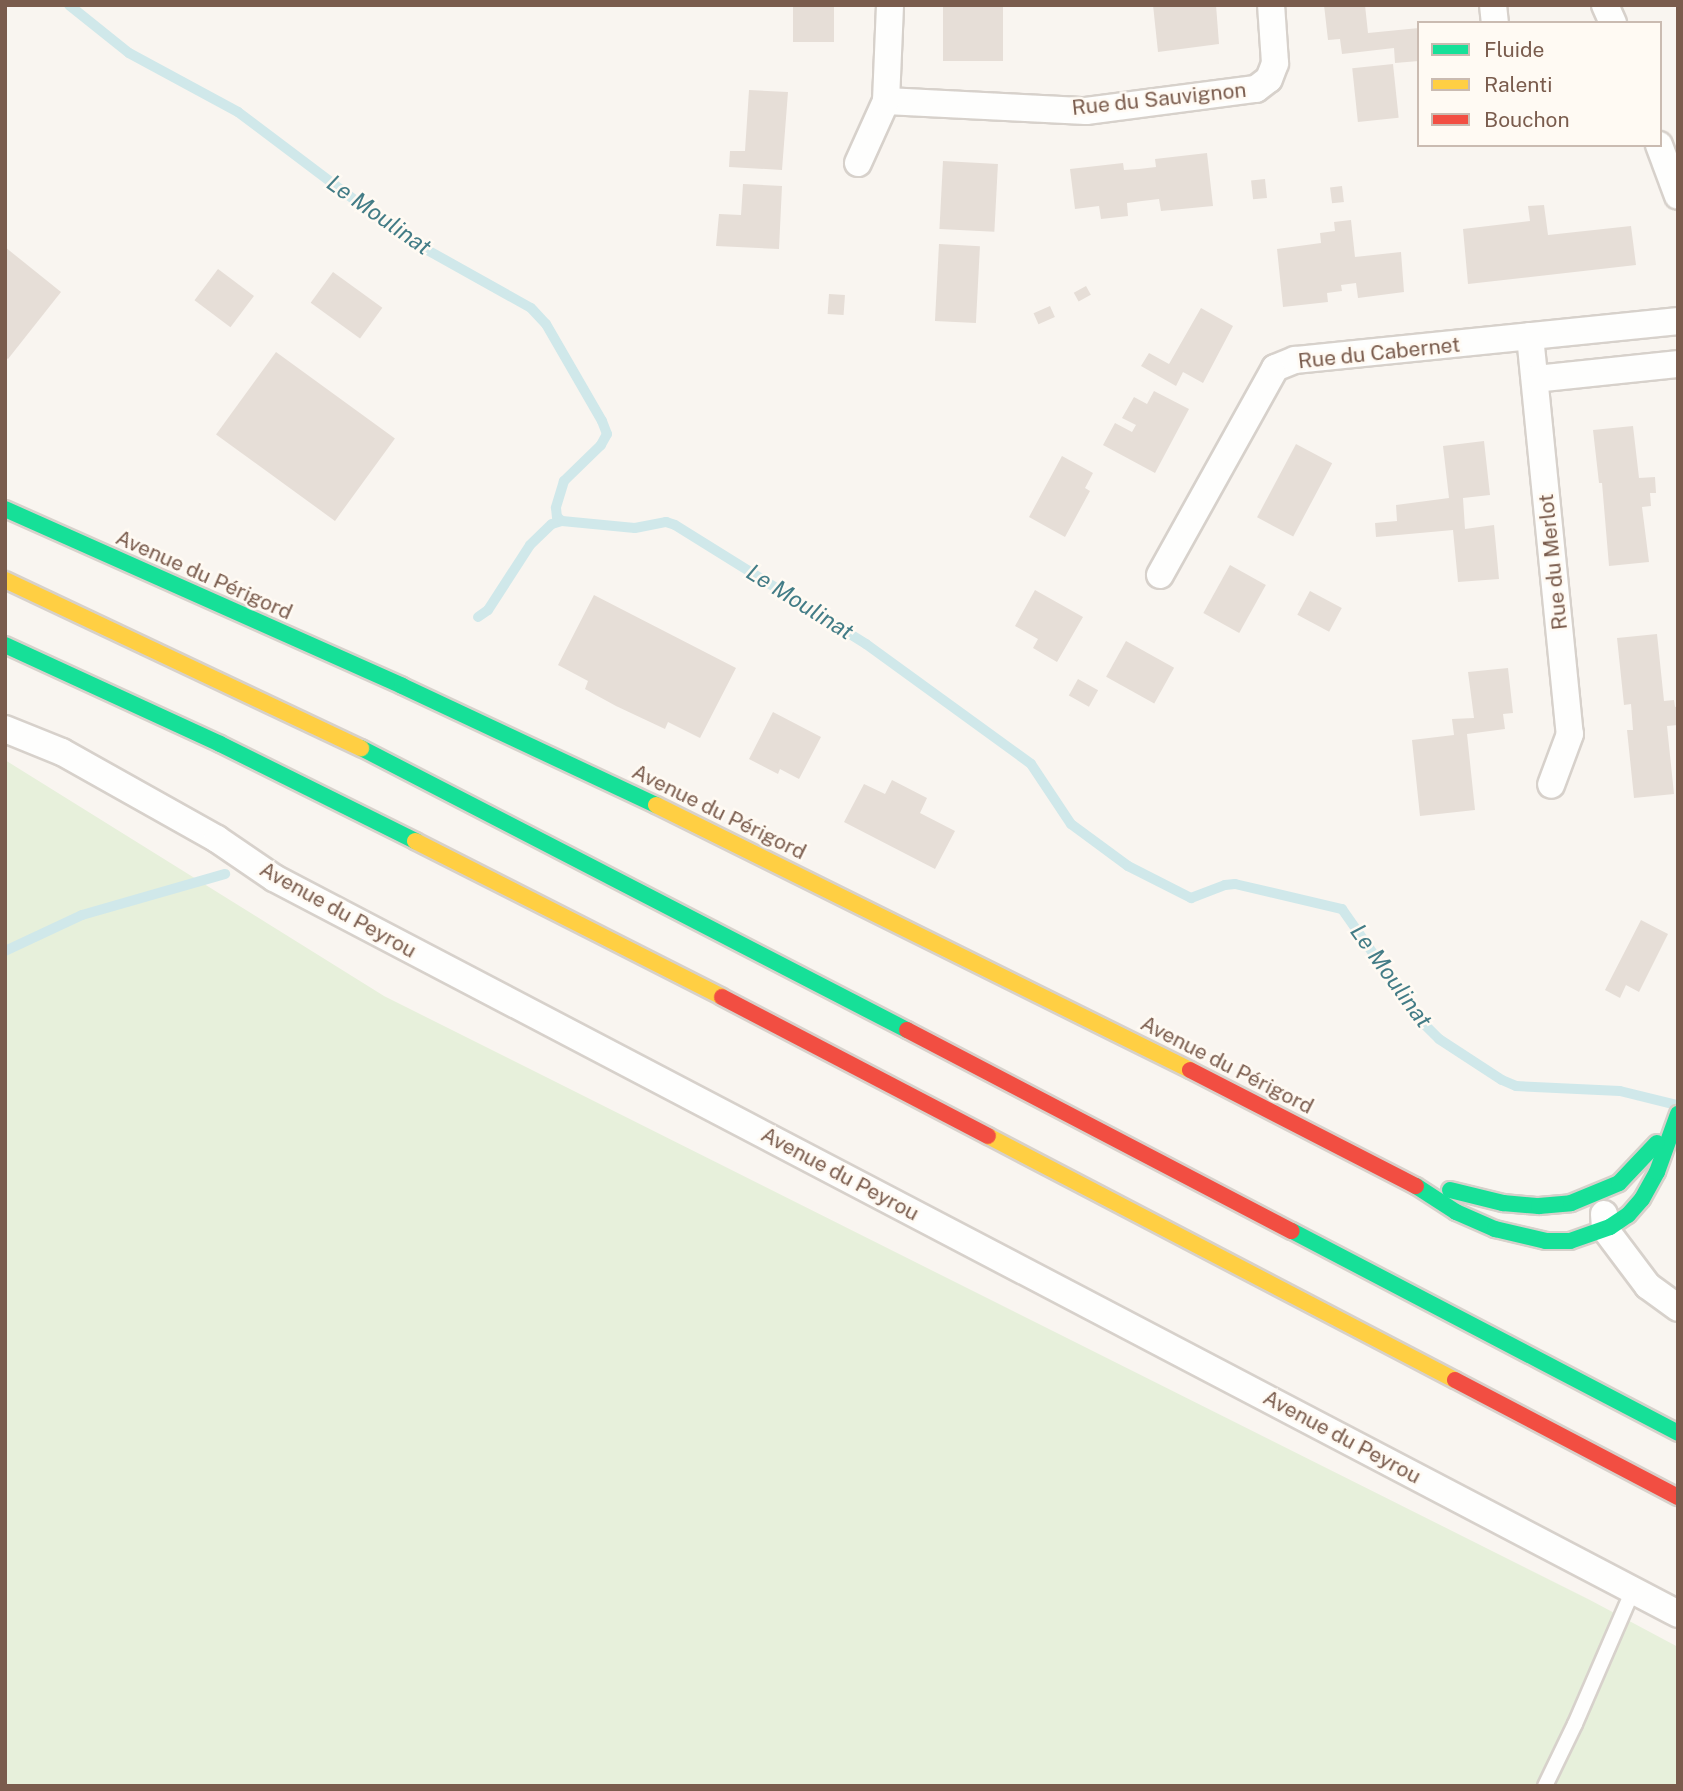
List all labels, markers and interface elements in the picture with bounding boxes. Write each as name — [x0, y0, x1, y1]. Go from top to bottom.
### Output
legend — [1417, 21, 1662, 147]
text: Fluide — [1484, 37, 1544, 62]
text: Ralenti — [1484, 72, 1552, 97]
street label: Rue du Sauvignon — [1070, 77, 1248, 121]
text: Bouchon — [1484, 107, 1570, 132]
water label: Le Moulinat — [321, 169, 437, 261]
street label: Rue du Cabernet — [1296, 332, 1462, 374]
street label: Rue du Merlot — [1533, 493, 1573, 631]
street label: Avenue du Périgord — [112, 525, 296, 625]
water label: Le Moulinat — [741, 558, 859, 646]
street label: Avenue du Périgord — [628, 759, 810, 865]
street label: Avenue du Peyrou — [255, 856, 421, 964]
water label: Le Moulinat — [1344, 919, 1438, 1033]
street label: Avenue du Périgord — [1136, 1010, 1318, 1120]
street label: Avenue du Peyrou — [757, 1122, 923, 1226]
street label: Avenue du Peyrou — [1259, 1385, 1425, 1489]

